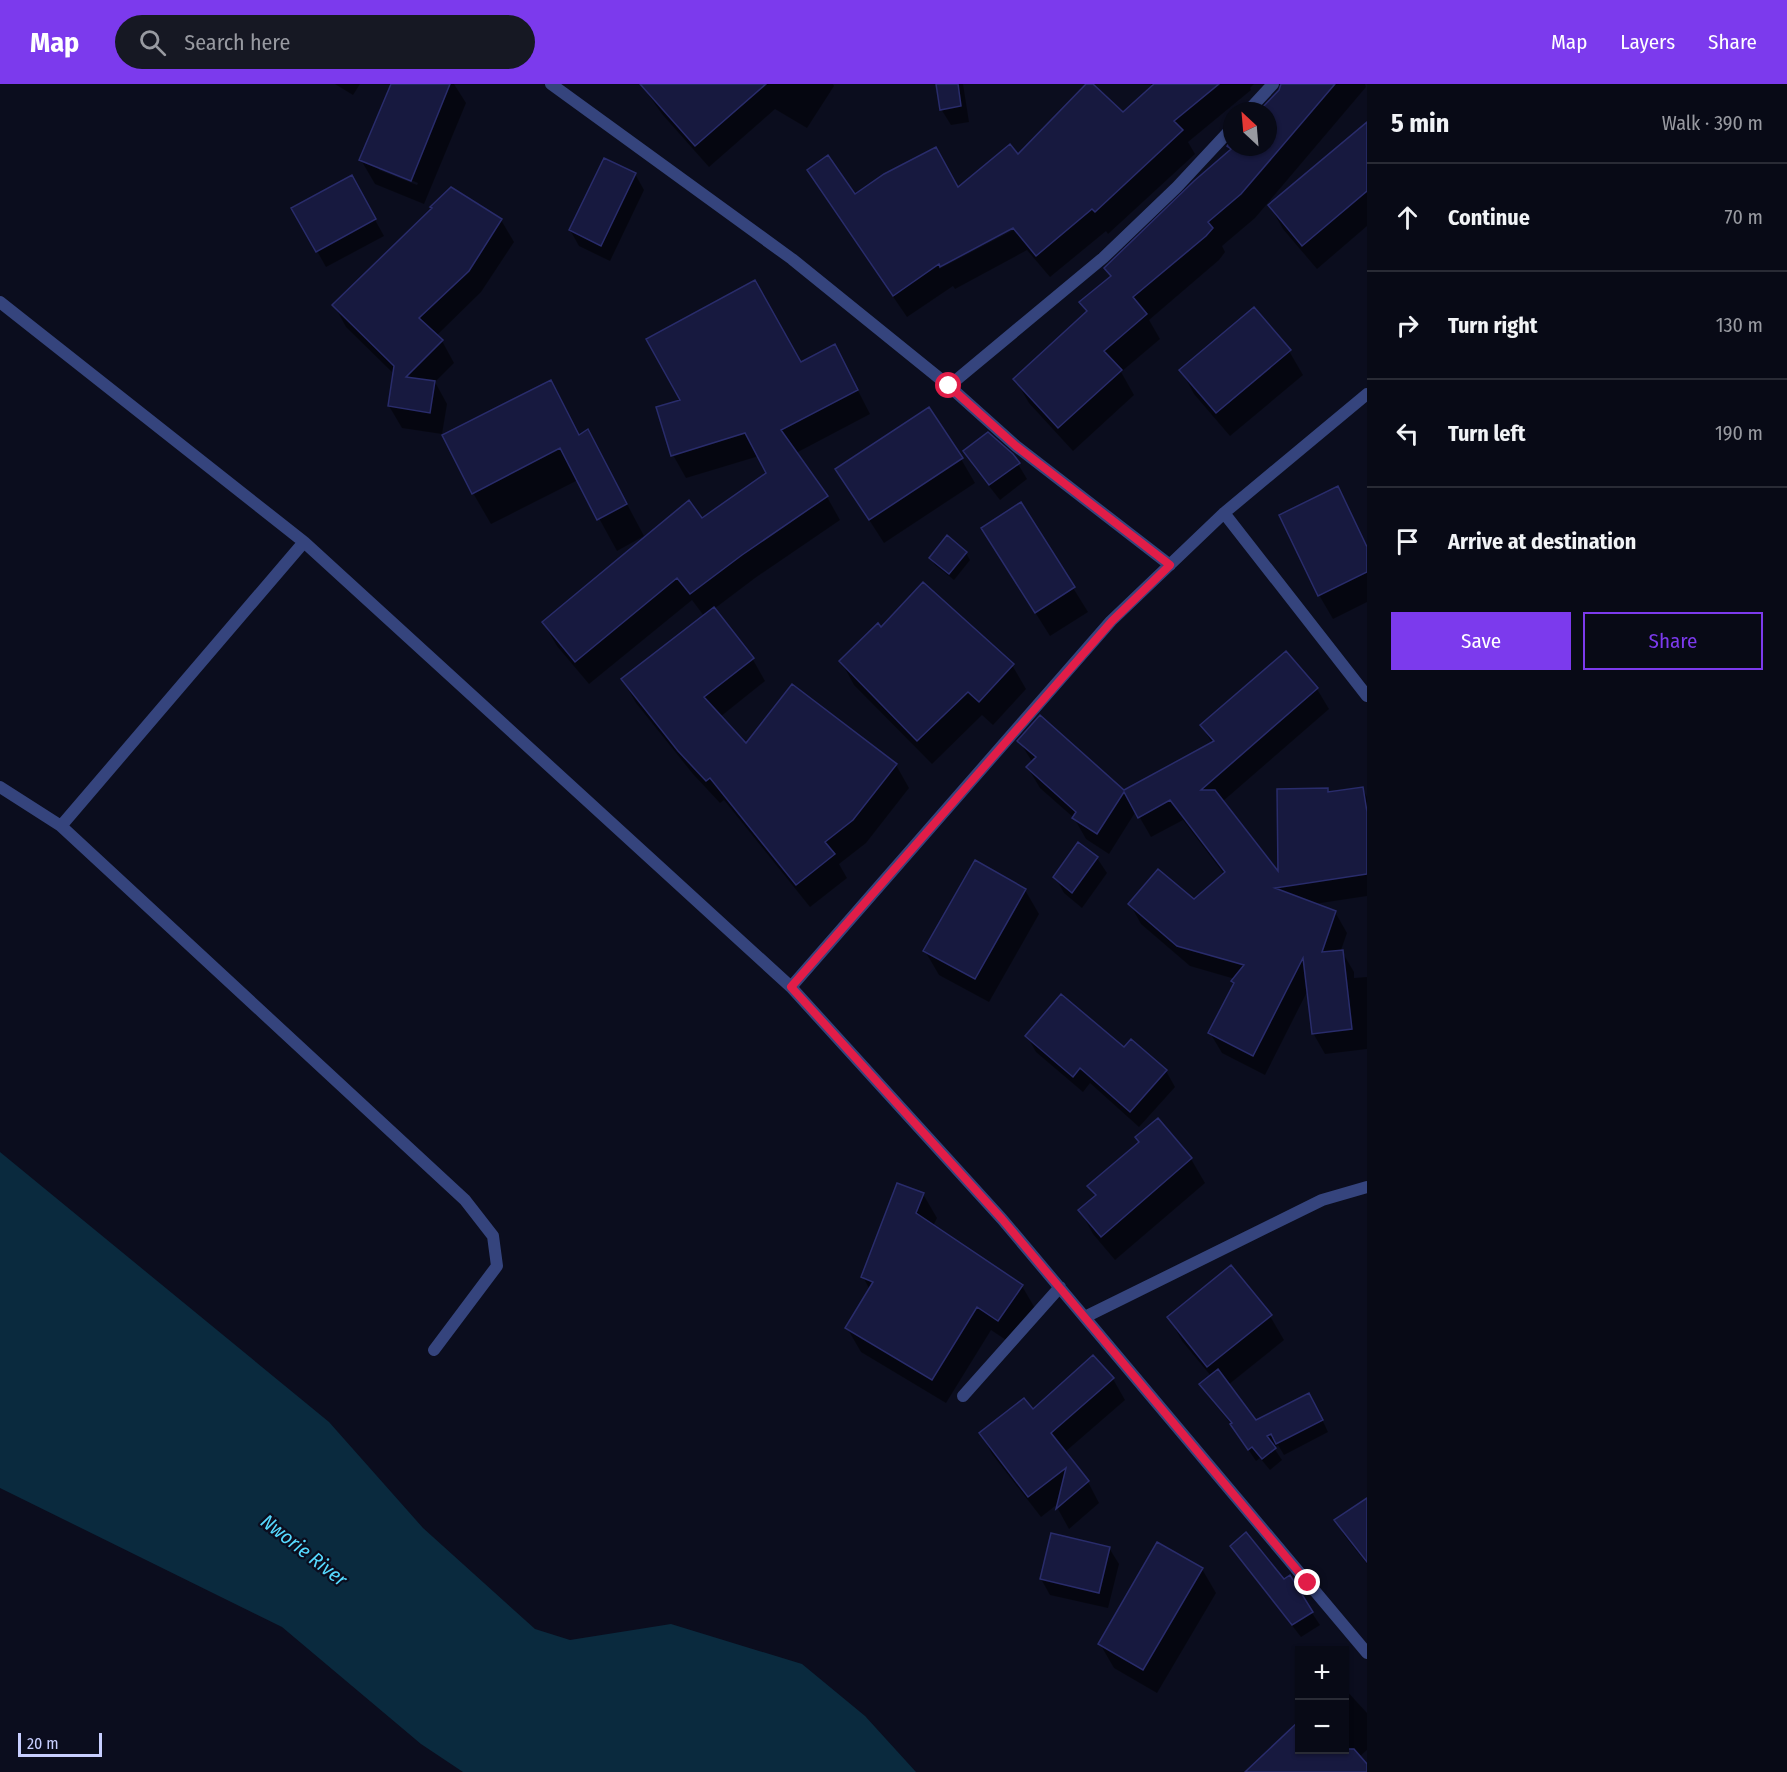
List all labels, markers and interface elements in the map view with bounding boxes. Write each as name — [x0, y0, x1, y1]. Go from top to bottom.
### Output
search box — [115, 15, 535, 69]
text: Map — [30, 26, 79, 59]
icon: search — [136, 26, 169, 59]
text: Search here — [184, 29, 290, 56]
text: Map — [1551, 29, 1587, 55]
text: Layers — [1620, 29, 1675, 55]
text: Share — [1708, 29, 1757, 55]
north arrow — [1223, 102, 1277, 156]
text: 5 min — [1391, 108, 1449, 139]
text: Walk · 390 m — [1662, 111, 1763, 135]
icon: ahead — [1391, 201, 1424, 234]
text: Continue — [1448, 204, 1530, 231]
text: 70 m — [1725, 205, 1763, 229]
icon: right — [1391, 309, 1424, 342]
text: Turn right — [1448, 312, 1537, 339]
text: 130 m — [1716, 313, 1763, 337]
route start — [935, 372, 961, 398]
icon: left — [1391, 417, 1424, 450]
text: Turn left — [1448, 420, 1526, 447]
text: 190 m — [1715, 421, 1763, 445]
icon: arrive — [1391, 525, 1424, 558]
text: Arrive at destination — [1448, 528, 1636, 555]
button: Save — [1391, 612, 1571, 670]
button: Share — [1583, 612, 1763, 670]
water label: Nworie River — [256, 1509, 353, 1592]
route end — [1294, 1569, 1320, 1595]
map controls — [1295, 1646, 1349, 1754]
button: + — [1295, 1646, 1349, 1700]
button: − — [1295, 1700, 1349, 1754]
scale bar — [18, 1730, 102, 1758]
text: 20 m — [27, 1734, 58, 1753]

